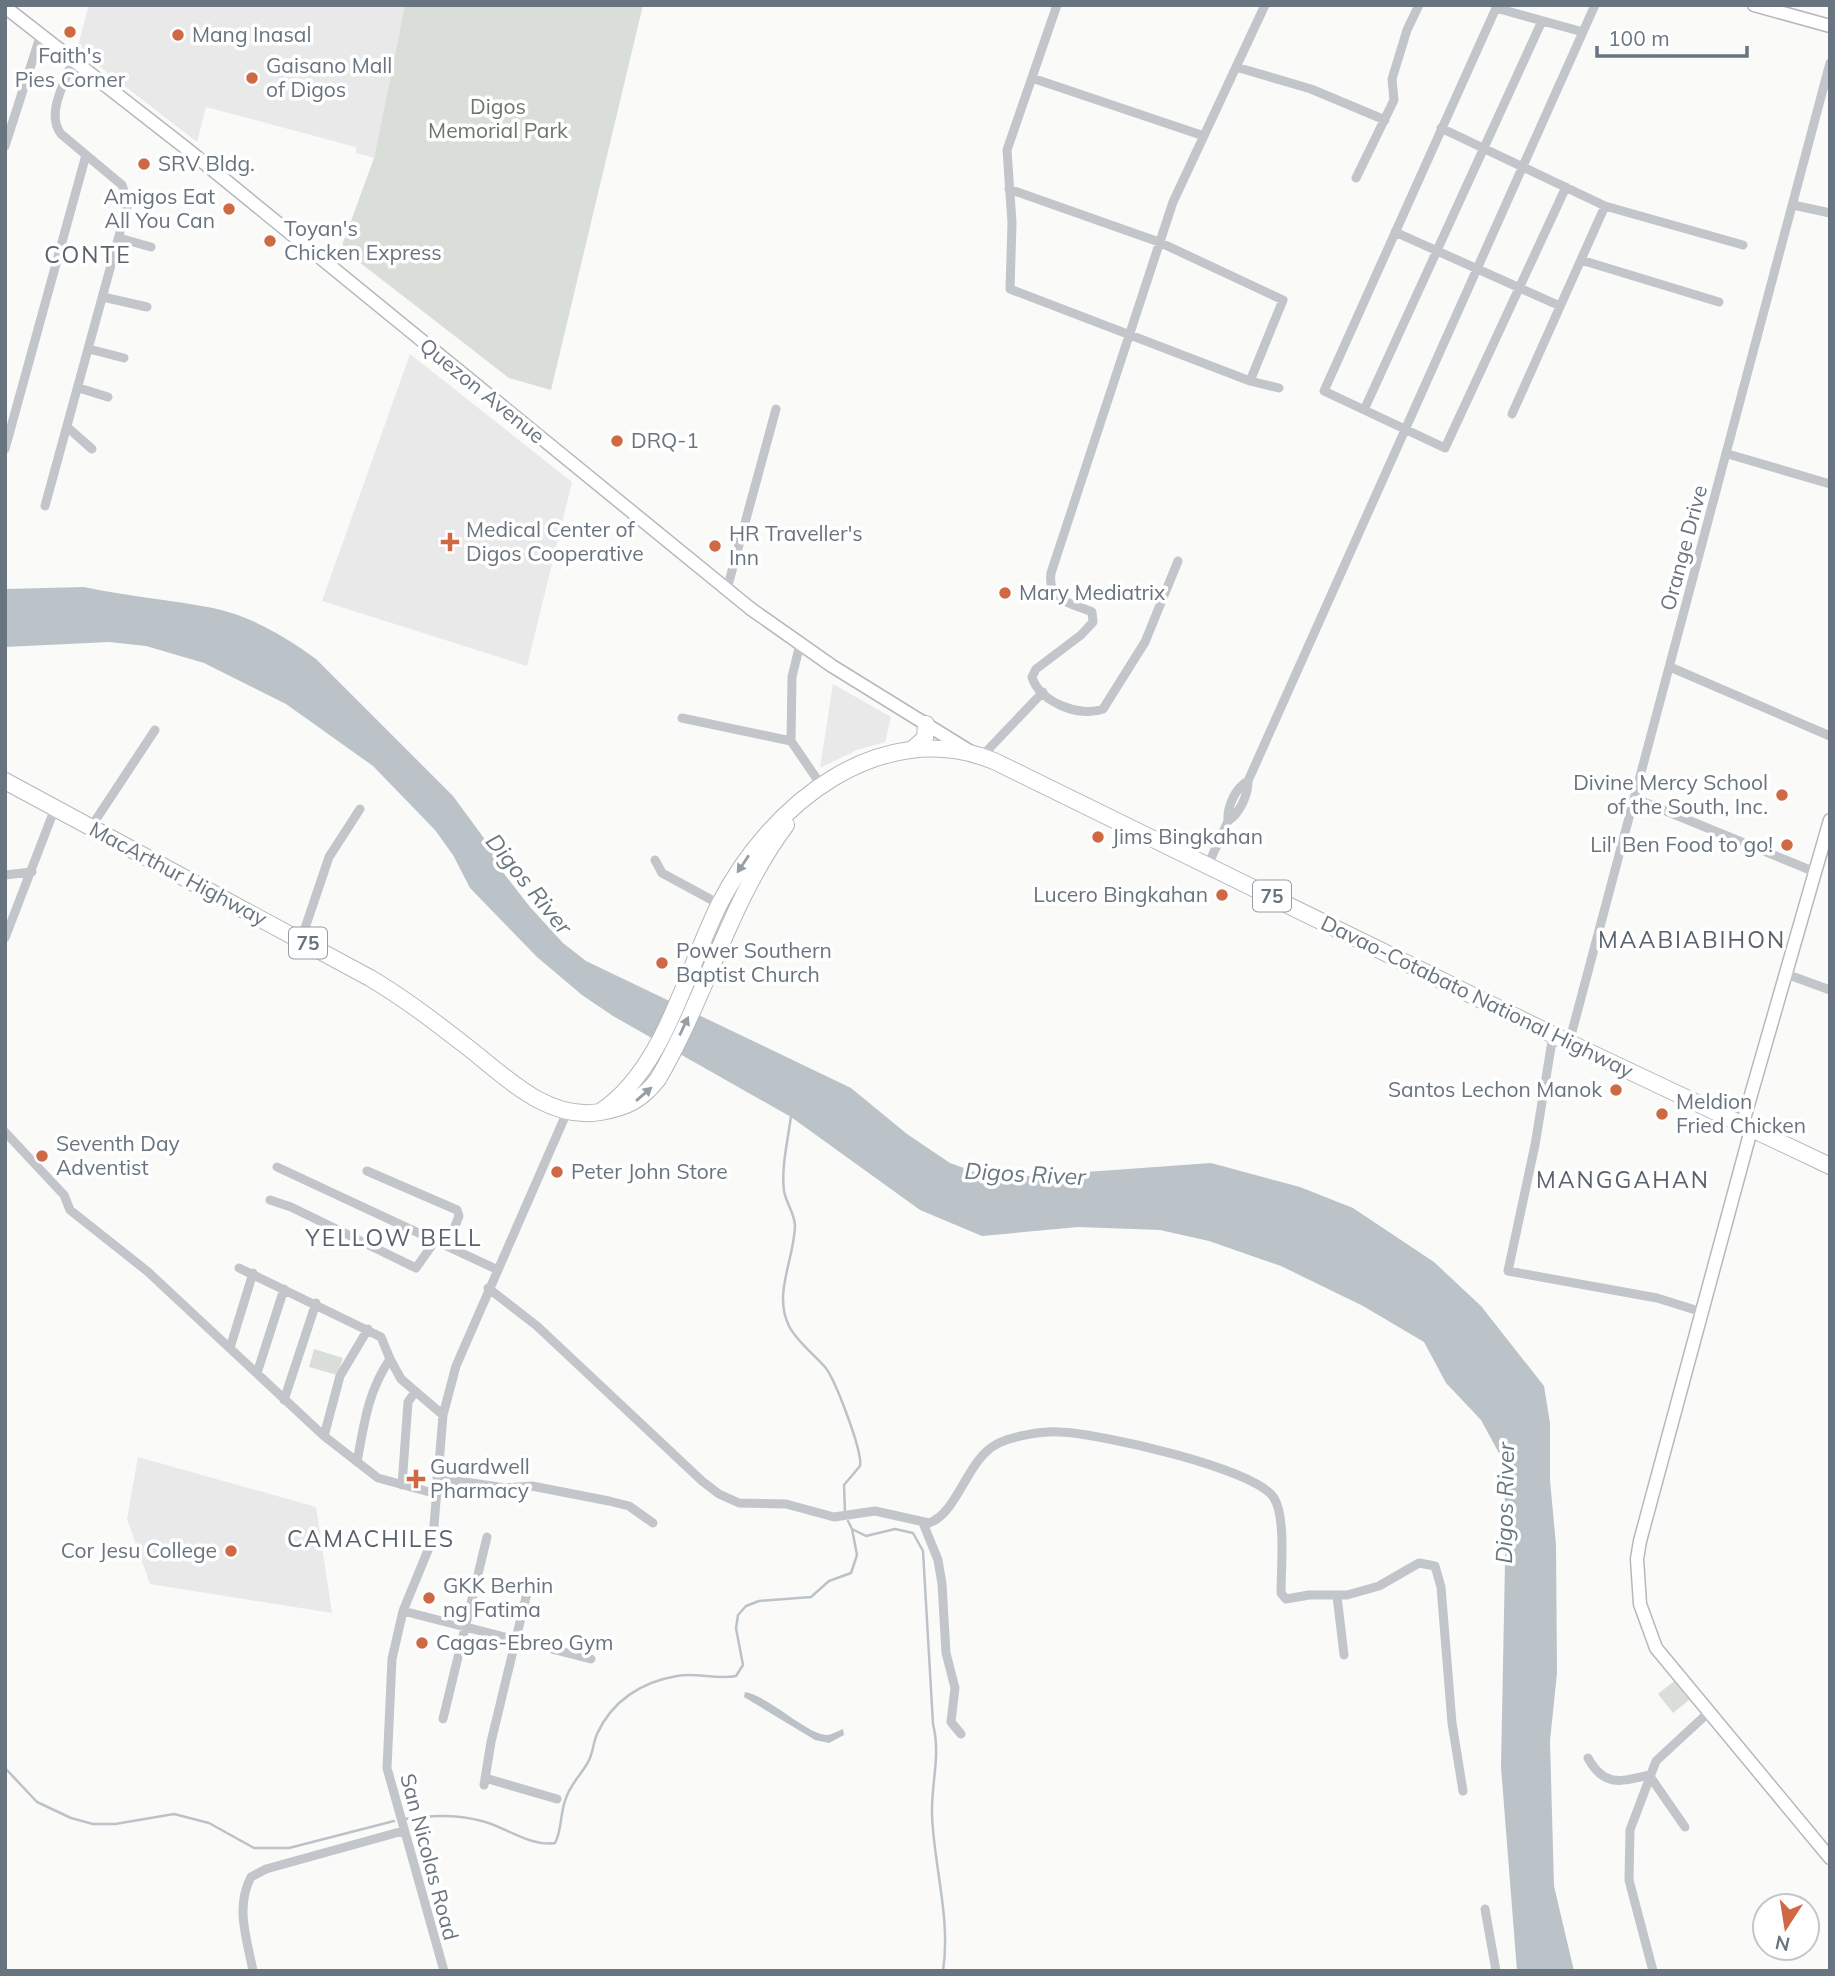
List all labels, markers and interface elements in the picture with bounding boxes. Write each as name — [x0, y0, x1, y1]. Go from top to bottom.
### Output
scale bar — [1597, 14, 1748, 58]
place label: Mang Inasal — [192, 21, 311, 47]
marker: Faith's Pies Corner — [62, 24, 78, 40]
text: 100 m — [1608, 25, 1670, 51]
marker: Mang Inasal — [170, 27, 186, 43]
place label: Faith's Pies Corner — [15, 42, 126, 92]
place label: Gaisano Mall of Digos — [266, 52, 392, 102]
marker: Gaisano Mall of Digos — [244, 70, 260, 86]
park label: Digos Memorial Park — [428, 93, 568, 143]
place label: SRV Bldg. — [158, 150, 255, 176]
marker: SRV Bldg. — [136, 156, 152, 172]
place label: Amigos Eat All You Can — [103, 183, 215, 233]
marker: Amigos Eat All You Can — [221, 201, 237, 217]
place label: Toyan's Chicken Express — [284, 215, 442, 265]
marker: Toyan's Chicken Express — [262, 233, 278, 249]
district label: CONTE — [44, 240, 132, 269]
street label: Quezon Avenue — [415, 332, 550, 449]
place label: DRQ-1 — [631, 427, 699, 453]
marker: DRQ-1 — [609, 433, 625, 449]
street label: Orange Drive — [1654, 482, 1712, 613]
place label: Medical Center of Digos Cooperative — [466, 516, 644, 566]
place label: HR Traveller's Inn — [729, 520, 863, 570]
marker: Medical Center of Digos Cooperative — [440, 532, 460, 552]
marker: HR Traveller's Inn — [707, 538, 723, 554]
place label: Mary Mediatrix — [1019, 579, 1165, 605]
marker: Mary Mediatrix — [997, 585, 1013, 601]
place label: Divine Mercy School of the South, Inc. — [1573, 769, 1768, 819]
marker: Divine Mercy School of the South, Inc. — [1774, 787, 1790, 803]
street label: MacArthur Highway — [85, 815, 272, 931]
place label: Jims Bingkahan — [1112, 823, 1263, 849]
water label: Digos River — [480, 827, 580, 941]
marker: Jims Bingkahan — [1090, 829, 1106, 845]
place label: Lil' Ben Food to go! — [1590, 831, 1773, 857]
marker: Lil' Ben Food to go! — [1779, 837, 1795, 853]
one-way arrow — [736, 855, 750, 873]
road number: 75 — [1253, 880, 1291, 912]
place label: Lucero Bingkahan — [1033, 881, 1208, 907]
marker: Lucero Bingkahan — [1214, 887, 1230, 903]
street label: Davao-Cotabato National Highway — [1317, 909, 1638, 1083]
district label: MAABIABIHON — [1598, 925, 1786, 954]
road number: 75 — [289, 928, 327, 959]
place label: Power Southern Baptist Church — [676, 937, 832, 987]
marker: Power Southern Baptist Church — [654, 955, 670, 971]
one-way arrow — [679, 1016, 690, 1036]
place label: Santos Lechon Manok — [1388, 1076, 1602, 1102]
marker: Santos Lechon Manok — [1608, 1082, 1624, 1098]
one-way arrow — [635, 1086, 653, 1102]
place label: Meldion Fried Chicken — [1676, 1088, 1806, 1138]
marker: Meldion Fried Chicken — [1654, 1106, 1670, 1122]
place label: Seventh Day Adventist — [56, 1130, 180, 1180]
marker: Seventh Day Adventist — [34, 1148, 50, 1164]
water label: Digos River — [964, 1156, 1088, 1191]
place label: Peter John Store — [571, 1158, 728, 1184]
marker: Peter John Store — [549, 1164, 565, 1180]
district label: MANGGAHAN — [1536, 1165, 1710, 1194]
district label: YELLOW BELL — [304, 1223, 483, 1252]
water label: Digos River — [1489, 1440, 1520, 1564]
place label: Guardwell Pharmacy — [430, 1453, 530, 1503]
marker: Guardwell Pharmacy — [408, 1471, 424, 1487]
district label: CAMACHILES — [287, 1524, 455, 1553]
place label: Cor Jesu College — [61, 1537, 217, 1563]
marker: Cor Jesu College — [223, 1543, 239, 1559]
place label: GKK Berhin ng Fatima — [443, 1572, 553, 1622]
marker: GKK Berhin ng Fatima — [421, 1590, 437, 1606]
place label: Cagas-Ebreo Gym — [436, 1629, 614, 1655]
marker: Cagas-Ebreo Gym — [414, 1635, 430, 1651]
street label: San Nicolas Road — [395, 1771, 465, 1943]
north arrow — [1751, 1892, 1821, 1962]
text: N — [1773, 1930, 1792, 1957]

